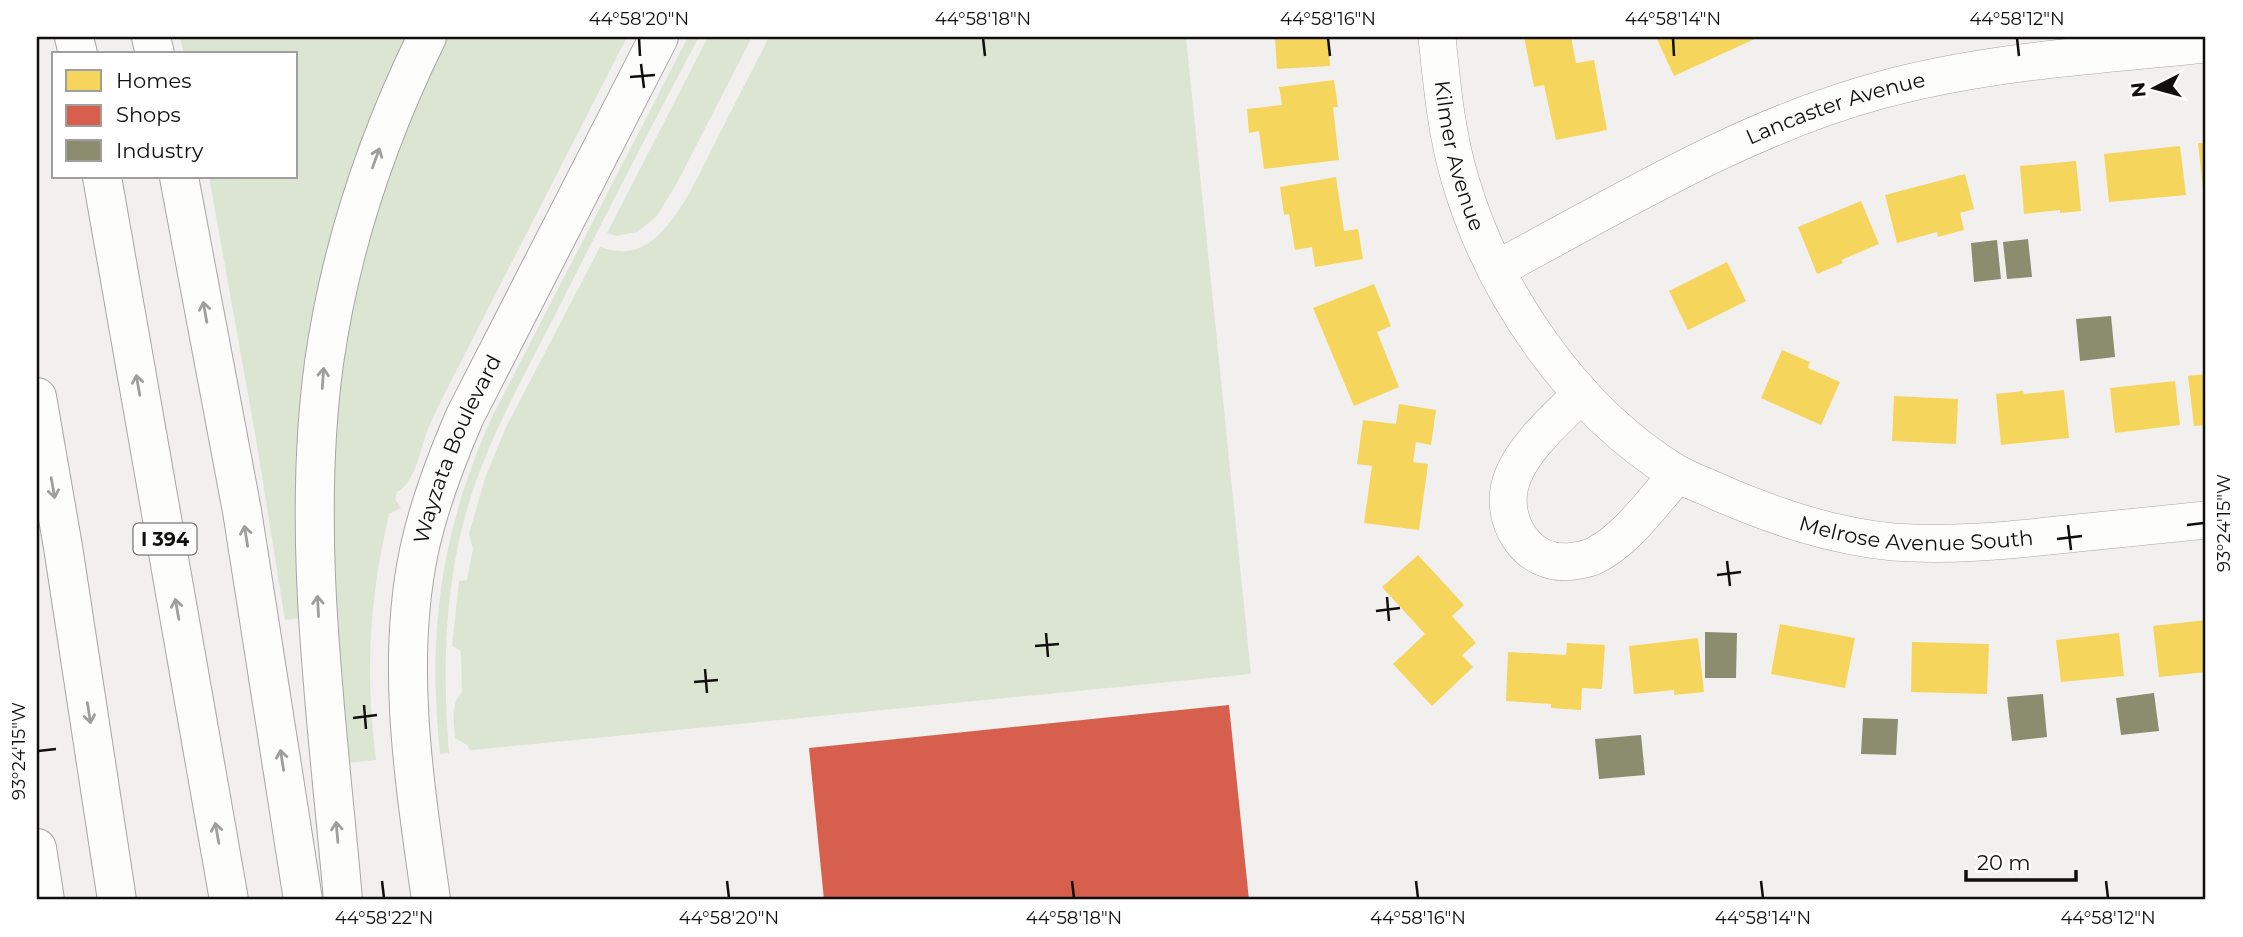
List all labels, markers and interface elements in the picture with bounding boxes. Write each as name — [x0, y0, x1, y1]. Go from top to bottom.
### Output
text: 44°58'20"N — [589, 8, 689, 30]
text: 44°58'18"N — [935, 8, 1031, 30]
text: 44°58'16"N — [1280, 8, 1376, 30]
text: 44°58'14"N — [1625, 8, 1721, 30]
text: 44°58'12"N — [1969, 8, 2065, 30]
legend — [52, 52, 298, 178]
north arrow — [2120, 52, 2190, 122]
street label: Lancaster Avenue — [1742, 67, 1927, 150]
text: Homes — [116, 68, 191, 93]
street label: Kilmer Avenue — [1430, 79, 1490, 235]
text: N — [2126, 81, 2151, 99]
text: Shops — [116, 102, 181, 127]
text: Industry — [116, 138, 204, 163]
one-way arrow — [371, 147, 383, 169]
one-way arrow — [198, 301, 211, 324]
street label: Wayzata Boulevard — [408, 351, 506, 546]
one-way arrow — [317, 368, 330, 390]
one-way arrow — [131, 374, 144, 397]
text: 93°24'15"W — [2213, 474, 2235, 572]
one-way arrow — [47, 476, 60, 499]
street label: Melrose Avenue South — [1796, 510, 2034, 555]
road number: I 394 — [134, 524, 196, 554]
one-way arrow — [239, 525, 252, 547]
one-way arrow — [312, 594, 325, 617]
one-way arrow — [170, 598, 183, 621]
one-way arrow — [83, 701, 96, 724]
text: 93°24'15"W — [8, 702, 30, 800]
one-way arrow — [275, 749, 288, 772]
one-way arrow — [330, 821, 343, 844]
one-way arrow — [210, 822, 223, 845]
scale bar — [1966, 839, 2077, 883]
text: 20 m — [1977, 850, 2031, 875]
text: 44°58'22"N — [335, 907, 433, 929]
text: 44°58'20"N — [679, 907, 779, 929]
text: 44°58'18"N — [1026, 907, 1122, 929]
text: 44°58'16"N — [1370, 907, 1466, 929]
text: 44°58'14"N — [1715, 907, 1811, 929]
text: 44°58'12"N — [2060, 907, 2156, 929]

